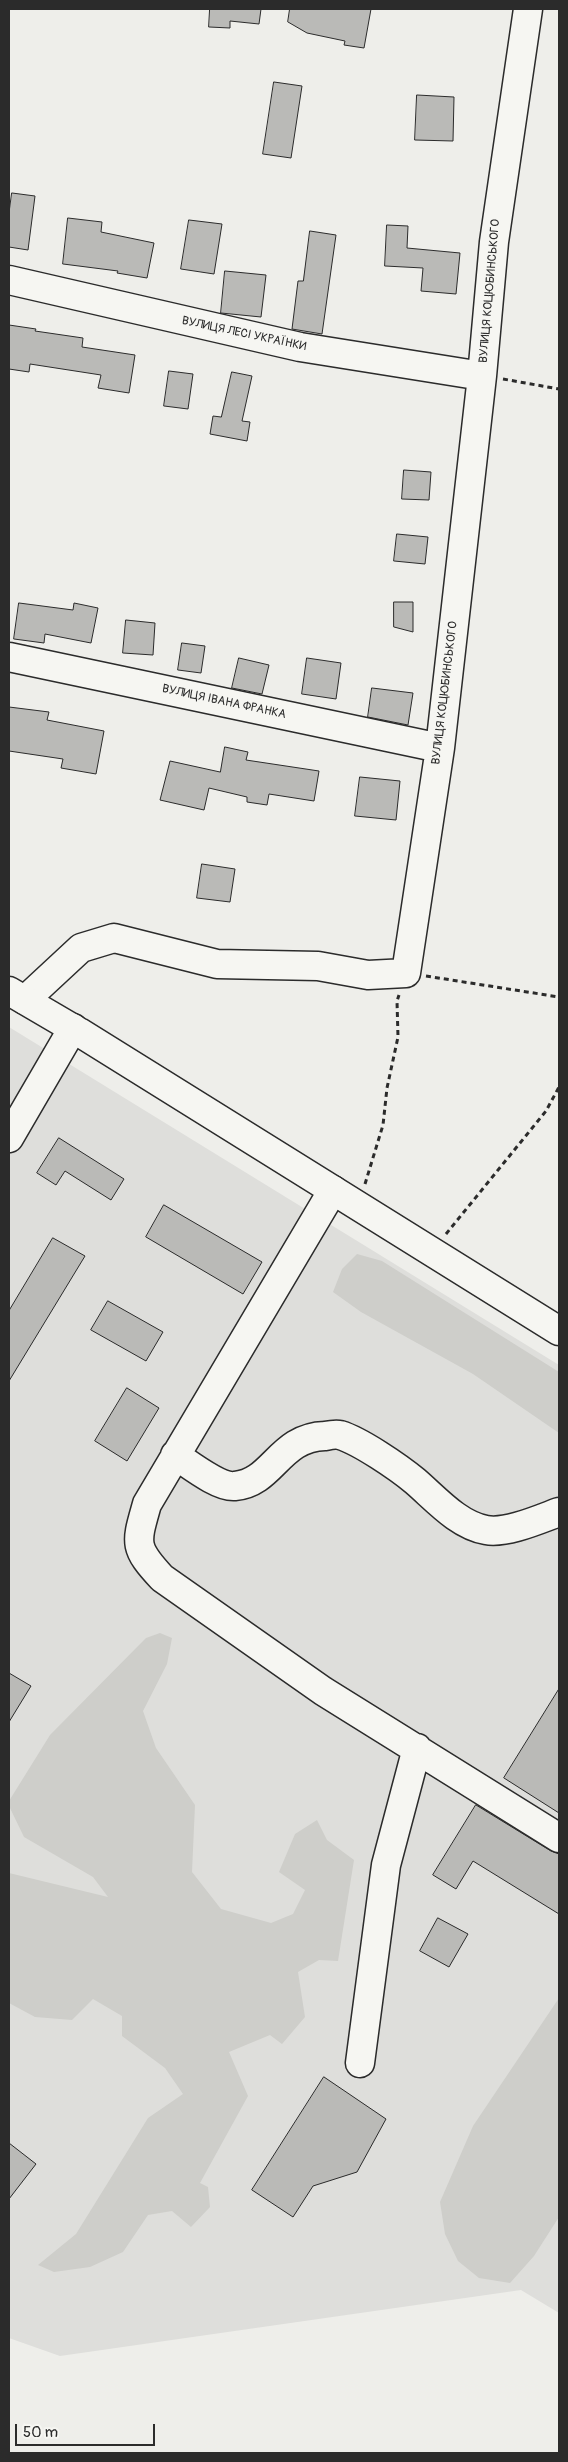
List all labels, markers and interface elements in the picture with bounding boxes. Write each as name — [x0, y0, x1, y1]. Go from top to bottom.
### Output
street label: ВУЛИЦЯ КОЦЮБИНСЬКОГО — [477, 218, 503, 364]
street label: ВУЛИЦЯ ЛЕСІ УКРАЇНКИ — [180, 314, 308, 354]
street label: ВУЛИЦЯ КОЦЮБИНСЬКОГО — [429, 620, 461, 766]
street label: ВУЛИЦЯ ІВАНА ФРАНКА — [161, 682, 287, 722]
scale bar — [18, 2414, 158, 2446]
text: 50 m — [23, 2423, 58, 2442]

